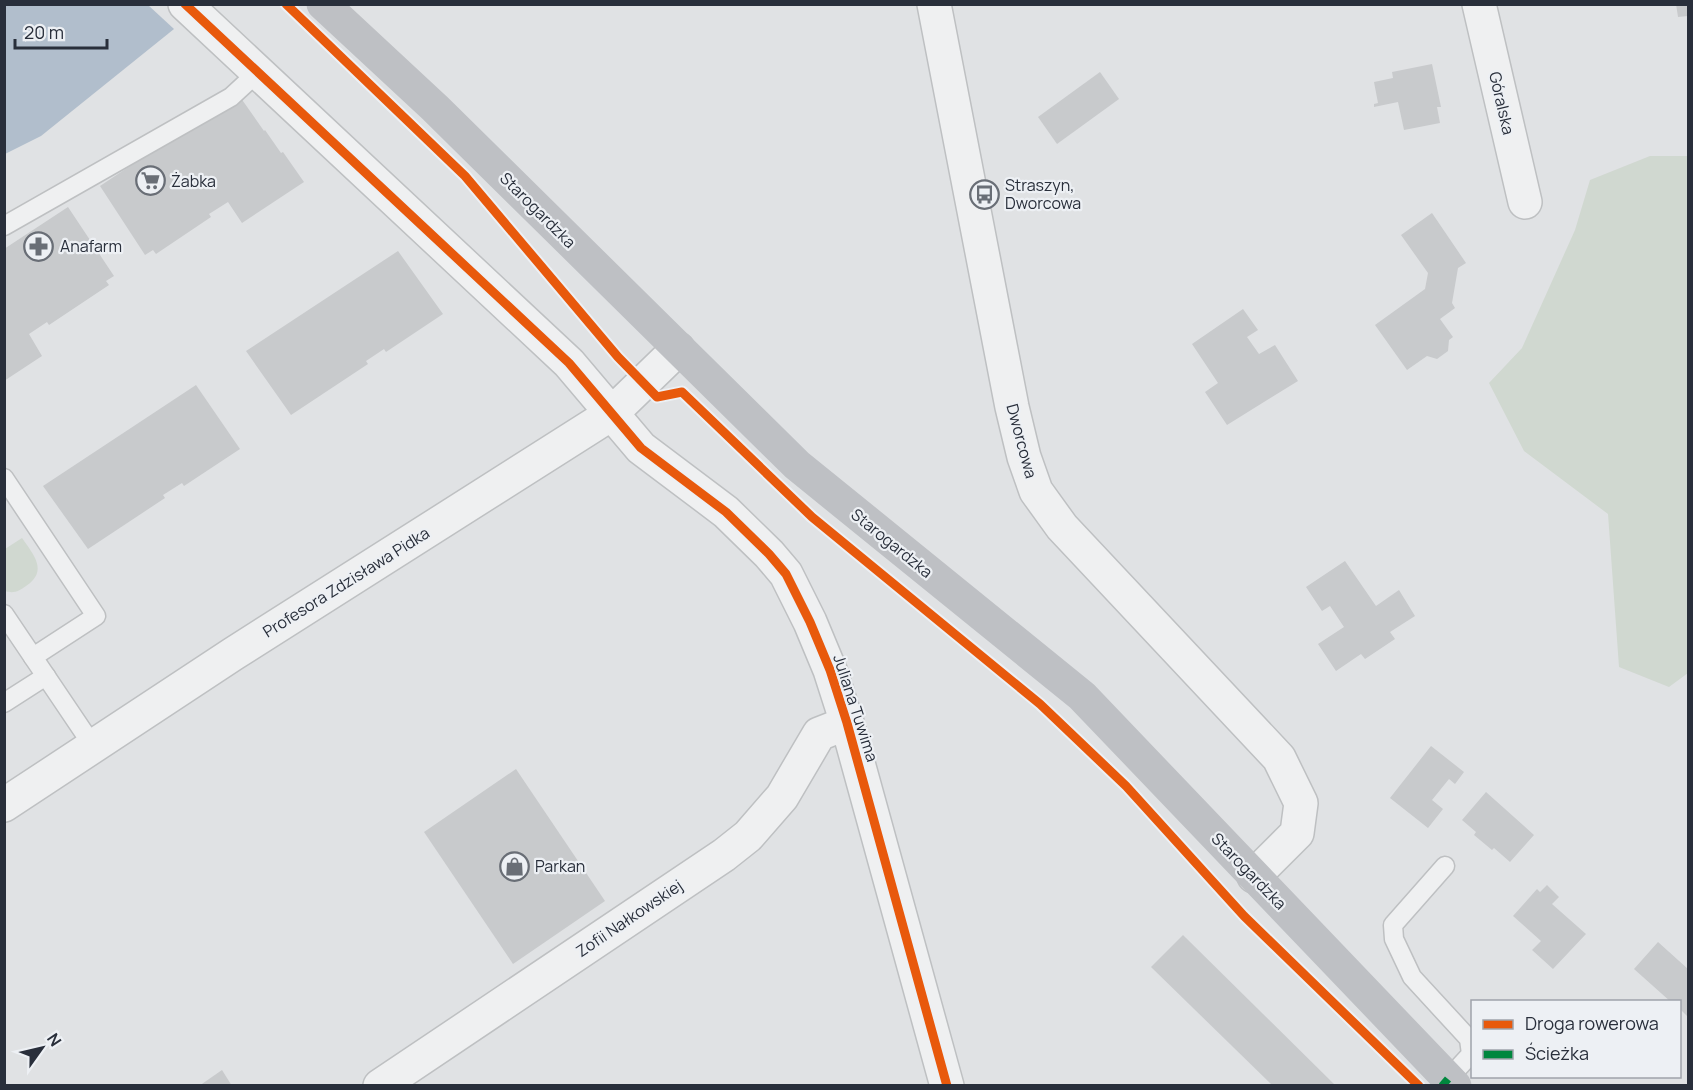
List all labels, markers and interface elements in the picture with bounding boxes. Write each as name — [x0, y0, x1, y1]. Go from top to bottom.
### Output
scale bar — [15, 12, 106, 50]
text: 20 m — [24, 20, 64, 44]
street label: Góralska — [1484, 69, 1520, 137]
supermarket icon: Żabka — [134, 165, 166, 197]
street label: Starogardzka — [495, 167, 581, 253]
place label: Żabka — [171, 170, 216, 192]
place label: Straszyn, Dworcowa — [1005, 174, 1081, 214]
bus stop icon: Straszyn, Dworcowa — [968, 178, 1000, 210]
pharmacy icon: Anafarm — [23, 230, 55, 262]
place label: Anafarm — [60, 235, 122, 257]
street label: Dworcowa — [1002, 401, 1042, 481]
street label: Starogardzka — [847, 503, 937, 583]
street label: Profesora Zdzisława Pidka — [258, 522, 434, 642]
street label: Juliana Tuwima — [828, 652, 884, 764]
street label: Starogardzka — [1207, 828, 1291, 914]
shop icon: Parkan — [498, 850, 530, 882]
place label: Parkan — [535, 855, 585, 877]
street label: Zofii Nałkowskiej — [571, 874, 687, 962]
legend — [1471, 1000, 1681, 1078]
text: Droga rowerowa — [1525, 1011, 1659, 1035]
north arrow — [12, 1018, 72, 1078]
text: N — [42, 1029, 67, 1051]
text: Ścieżka — [1525, 1041, 1589, 1065]

